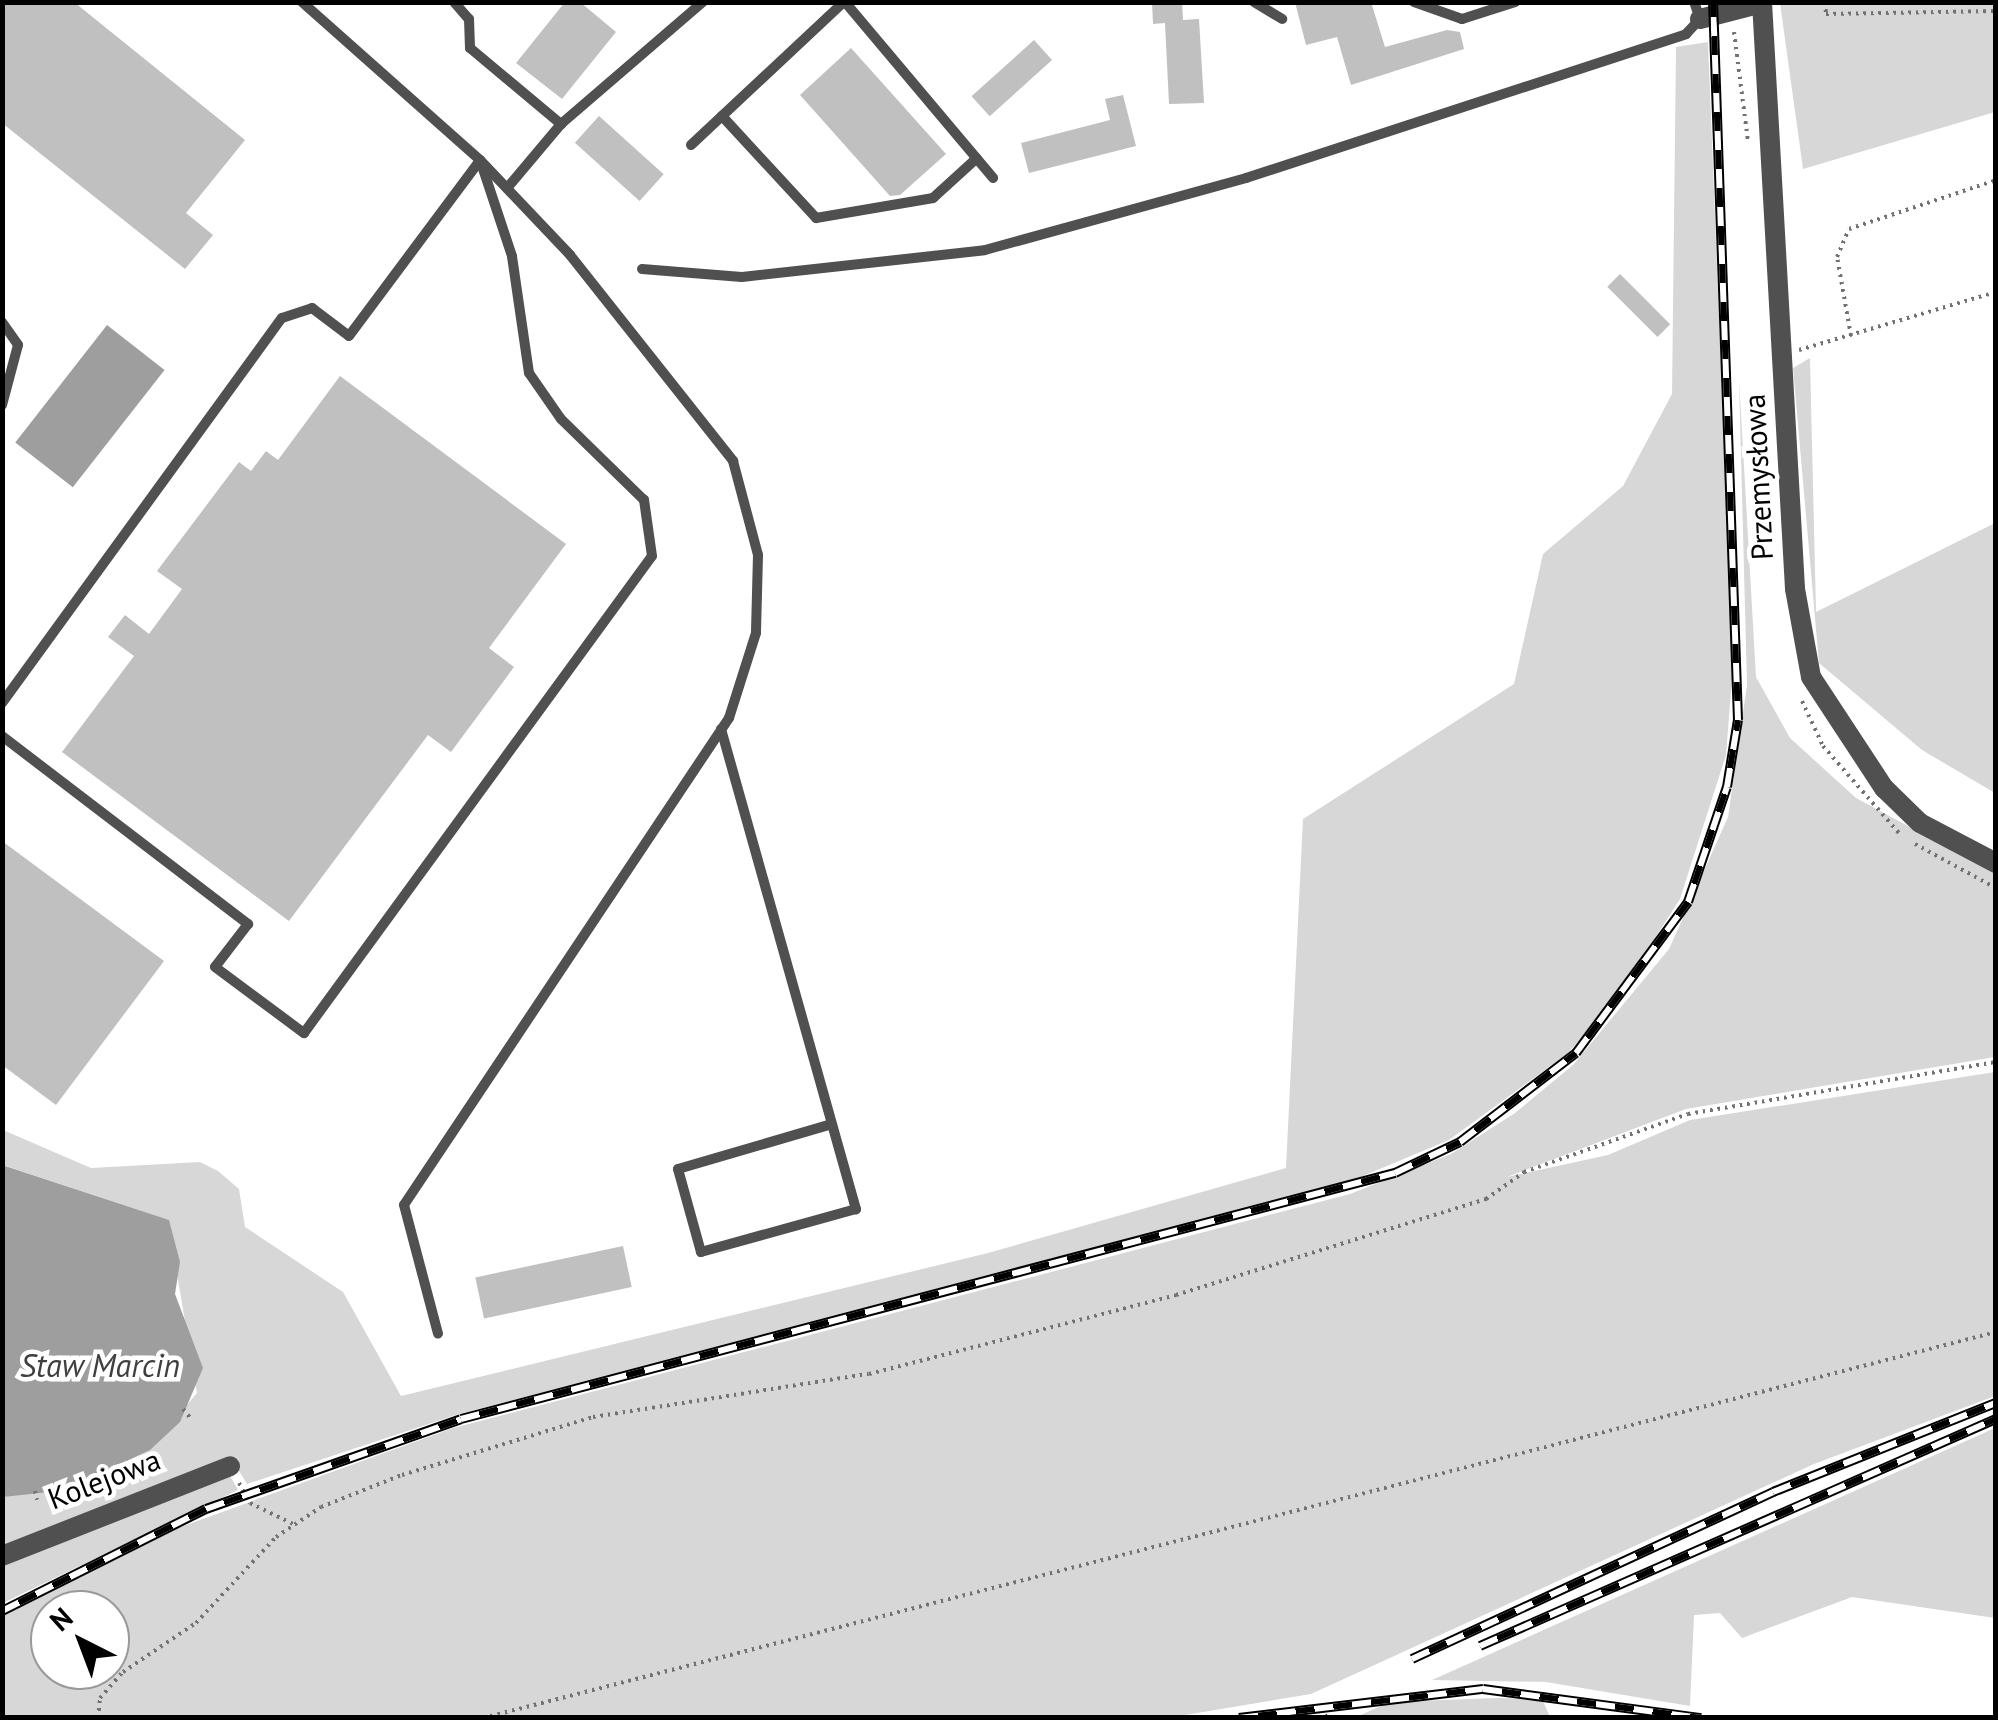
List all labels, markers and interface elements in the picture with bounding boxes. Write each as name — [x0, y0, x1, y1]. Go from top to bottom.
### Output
street label: Przemysłowa — [1736, 393, 1780, 561]
water label: Staw Marcin — [20, 1346, 180, 1384]
street label: Kolejowa — [43, 1441, 165, 1517]
north arrow — [30, 1590, 130, 1690]
text: N — [42, 1599, 80, 1639]

